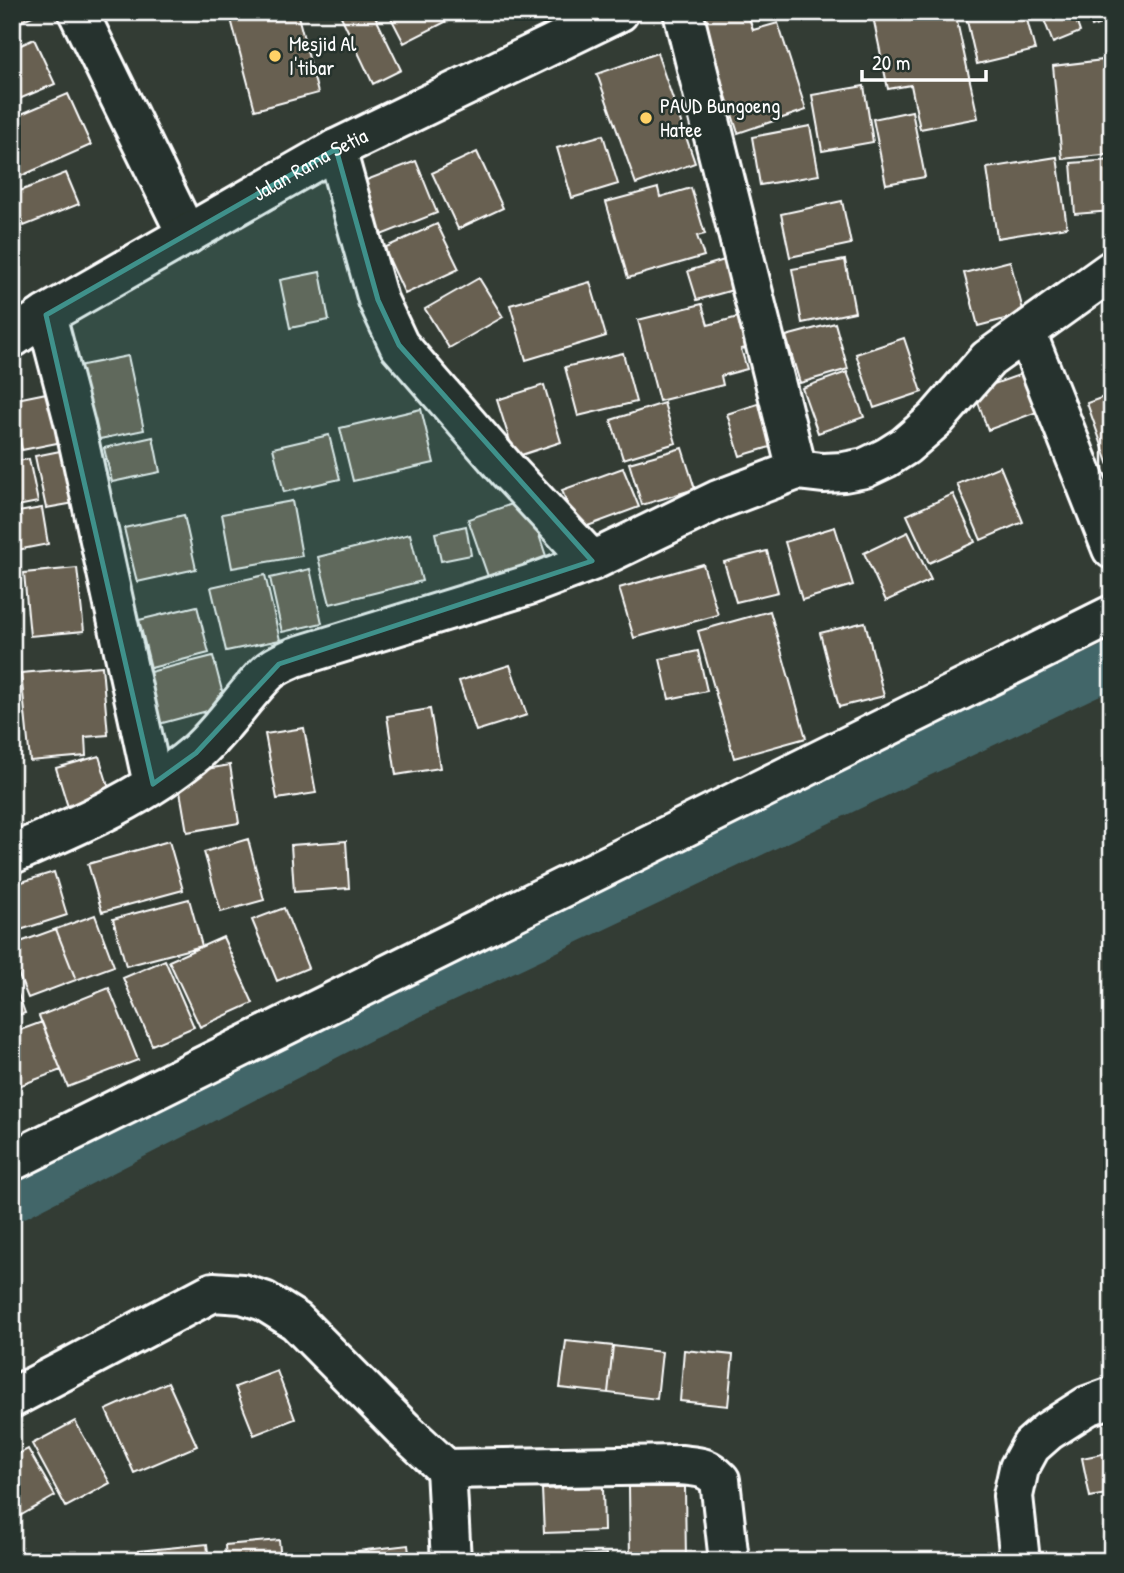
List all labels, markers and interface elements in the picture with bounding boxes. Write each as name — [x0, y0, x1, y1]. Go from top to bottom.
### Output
place label: Mesjid Al I'tibar — [289, 29, 357, 82]
scale bar — [862, 38, 986, 82]
marker: Mesjid Al I'tibar — [267, 48, 283, 64]
text: 20 m — [872, 48, 910, 77]
place label: PAUD Bungoeng Hatee — [660, 91, 780, 144]
marker: PAUD Bungoeng Hatee — [638, 110, 654, 126]
street label: Jalan Rama Setia — [247, 121, 372, 208]

